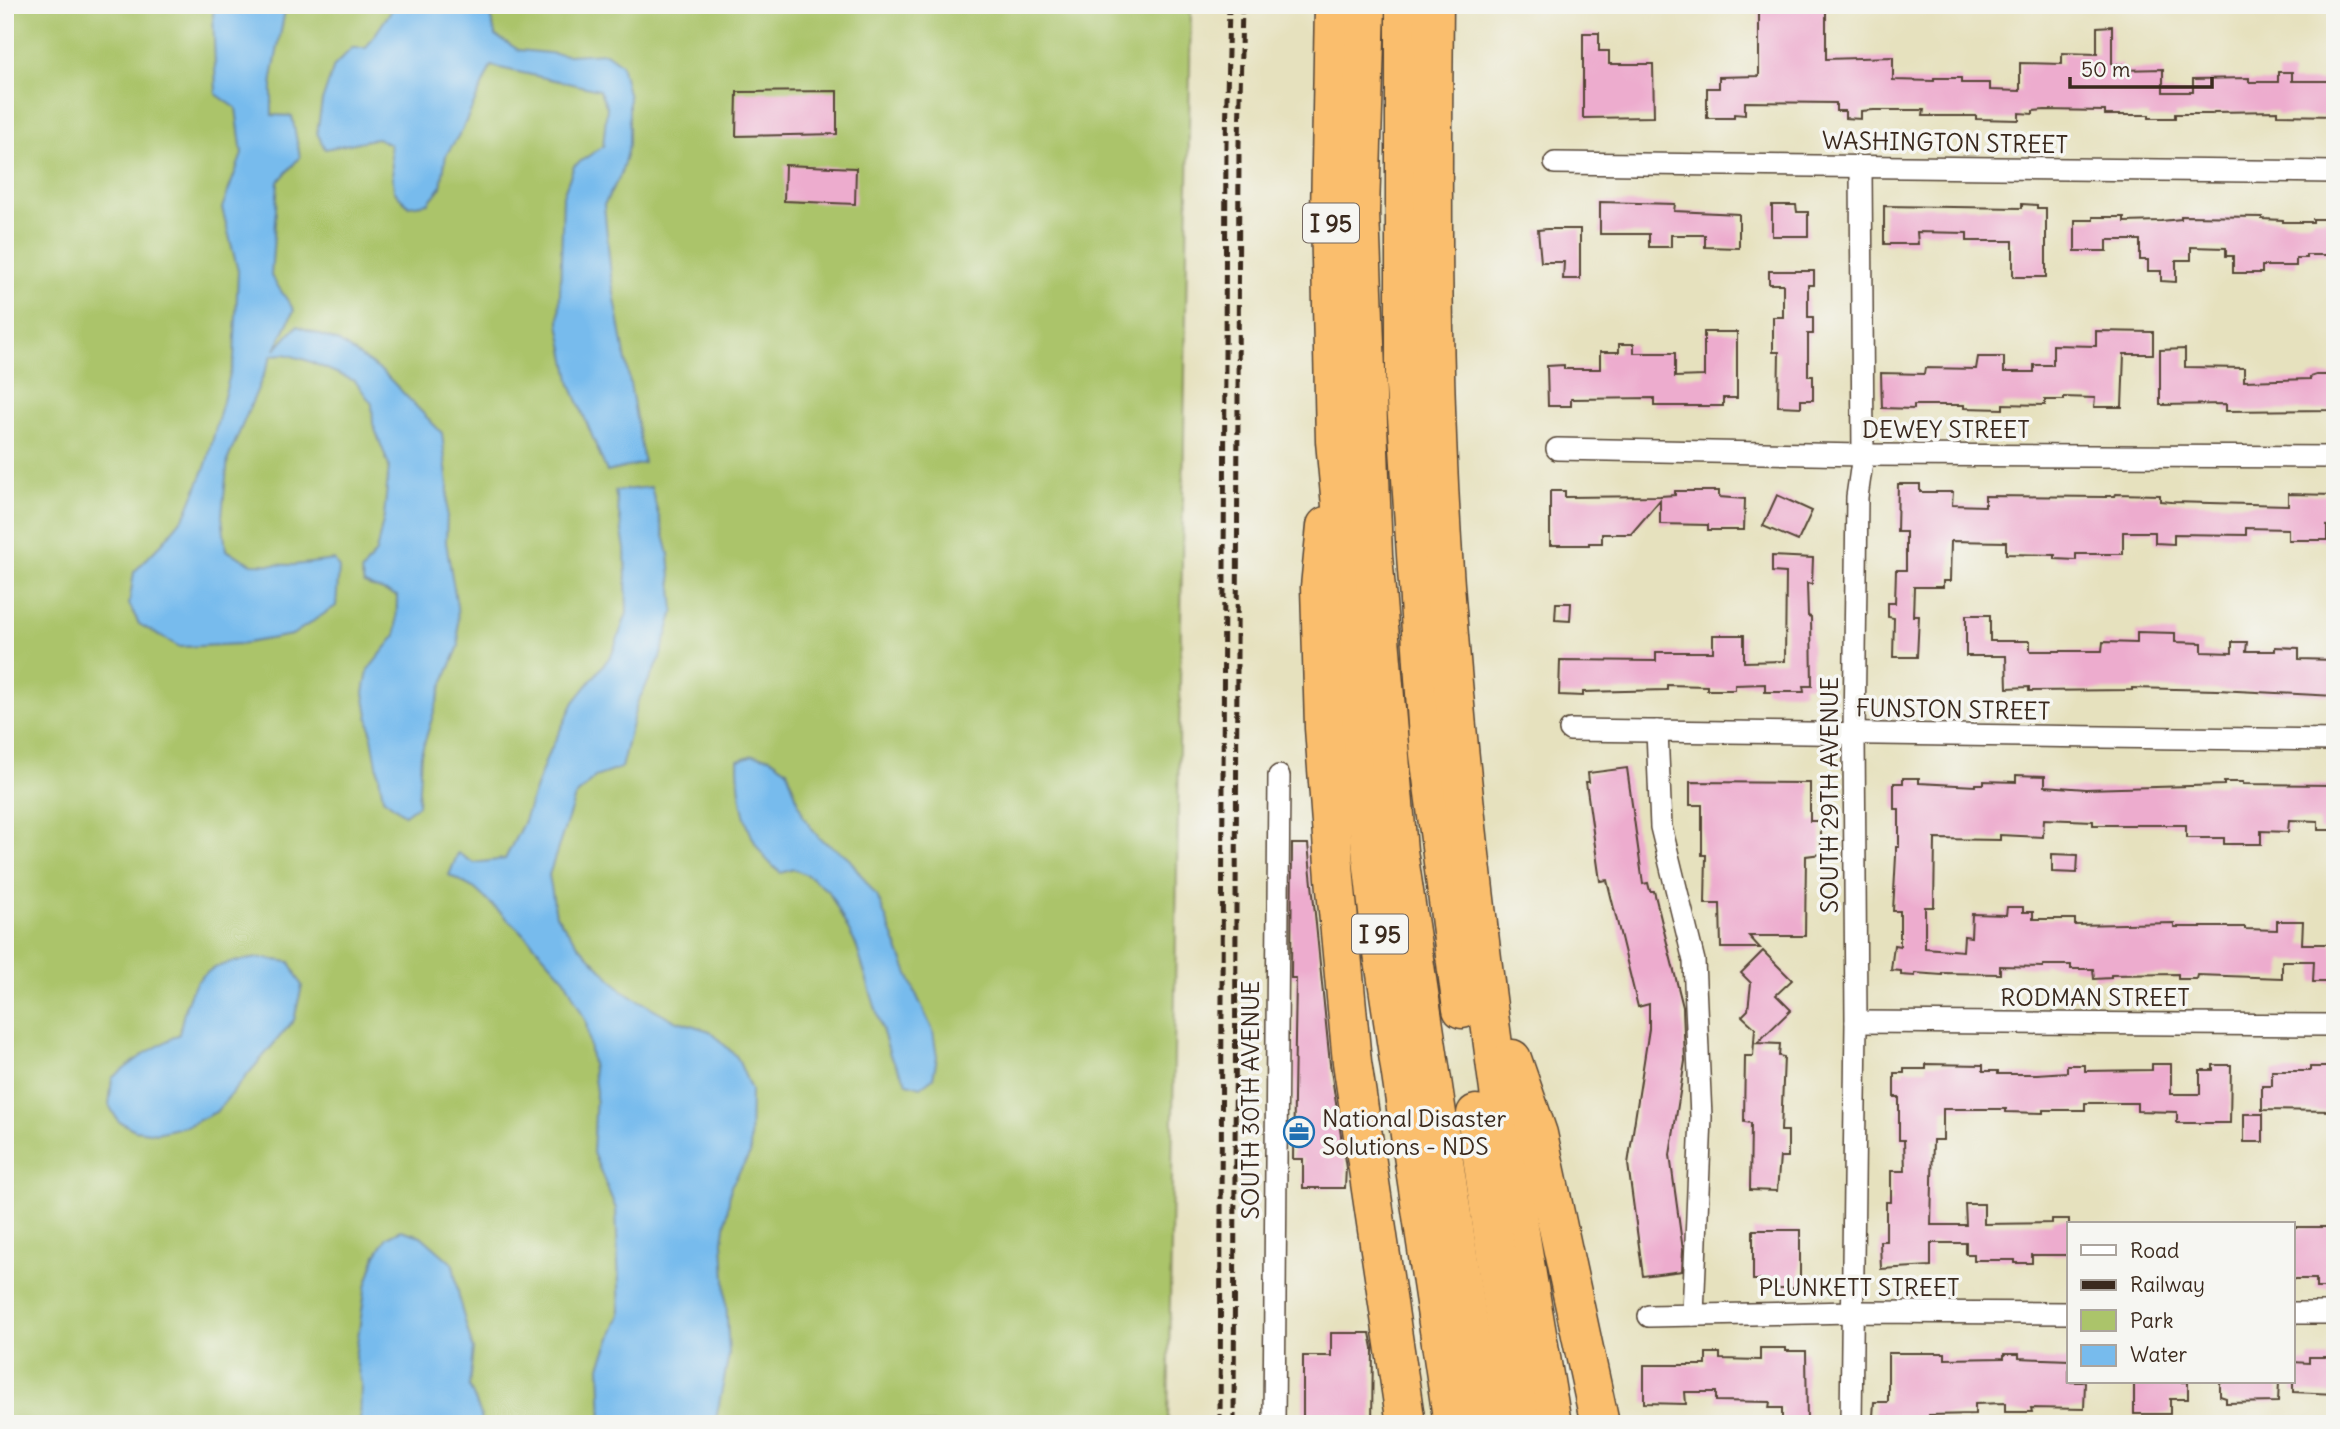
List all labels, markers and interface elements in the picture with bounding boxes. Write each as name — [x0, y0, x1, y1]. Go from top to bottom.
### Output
scale bar — [2070, 46, 2212, 90]
text: 50 m — [2081, 56, 2130, 83]
street label: WASHINGTON STREET — [1822, 125, 2068, 159]
road number: I 95 — [1303, 204, 1359, 243]
street label: DEWEY STREET — [1862, 414, 2030, 444]
street label: SOUTH 29TH AVENUE — [1814, 677, 1844, 913]
street label: FUNSTON STREET — [1856, 692, 2050, 726]
road number: I 95 — [1352, 914, 1408, 953]
street label: SOUTH 30TH AVENUE — [1235, 981, 1265, 1219]
street label: RODMAN STREET — [2000, 982, 2190, 1012]
place label: National Disaster Solutions - NDS — [1322, 1103, 1506, 1161]
office icon: National Disaster Solutions - NDS — [1282, 1115, 1316, 1149]
legend — [2067, 1222, 2294, 1384]
text: Road — [2130, 1237, 2179, 1264]
text: Railway — [2130, 1271, 2205, 1298]
street label: PLUNKETT STREET — [1758, 1272, 1960, 1302]
text: Park — [2130, 1307, 2173, 1334]
text: Water — [2130, 1341, 2188, 1368]

